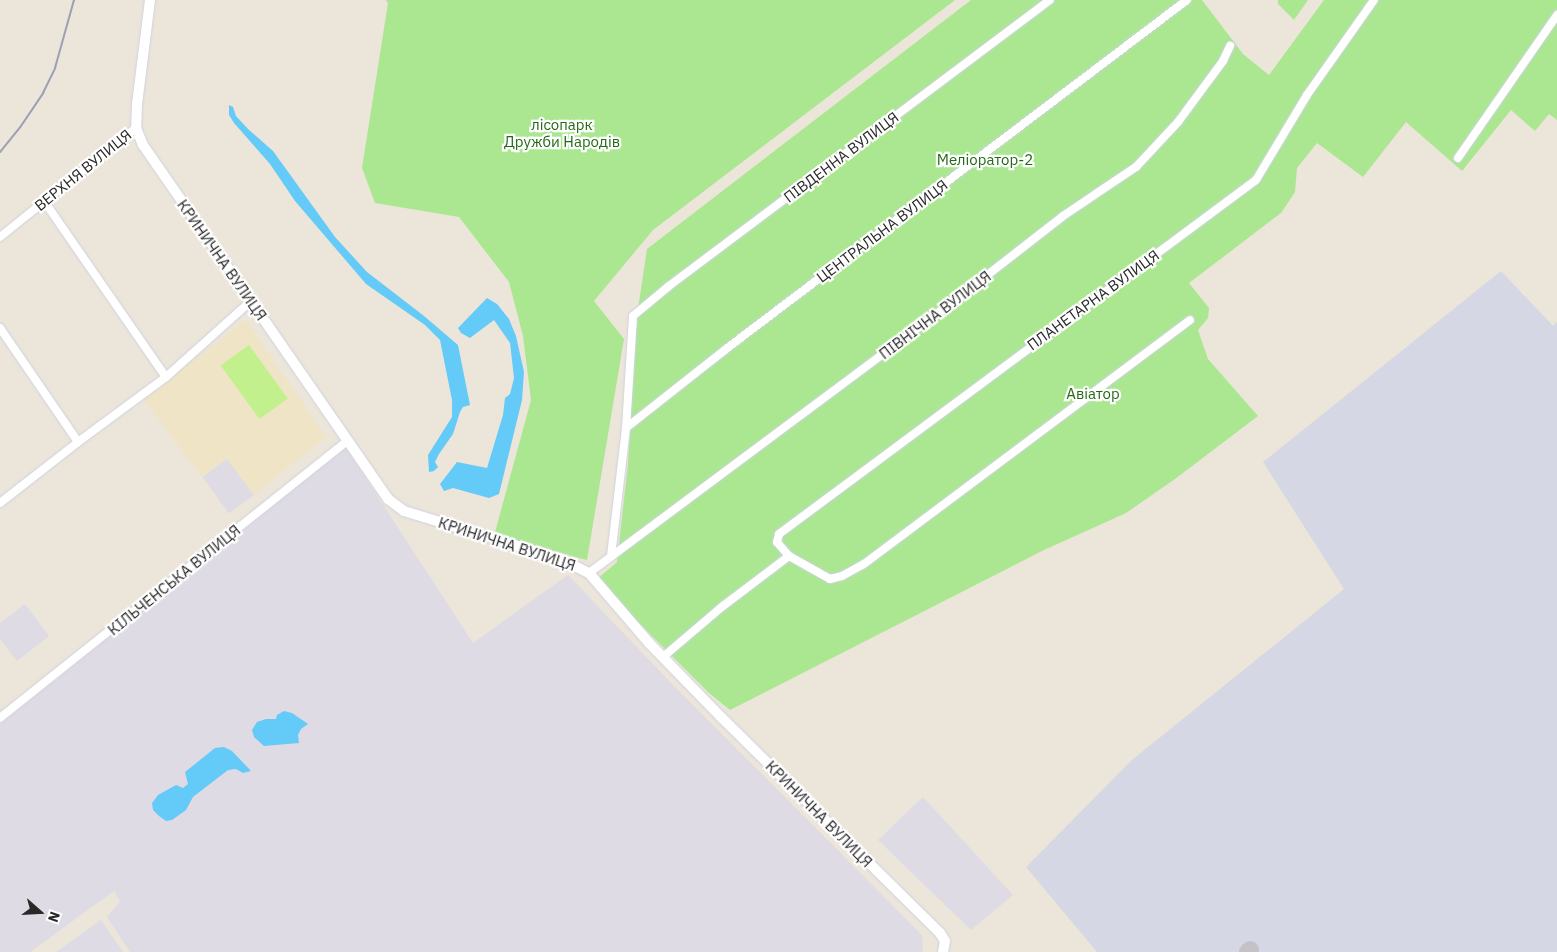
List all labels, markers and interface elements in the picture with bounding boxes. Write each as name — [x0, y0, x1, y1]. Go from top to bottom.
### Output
street label: ПІВДЕННА ВУЛИЦЯ — [780, 108, 902, 206]
park label: лісопарк Дружби Народів — [504, 115, 620, 150]
street label: ВЕРХНЯ ВУЛИЦЯ — [31, 125, 135, 215]
park label: Меліоратор-2 — [937, 151, 1033, 169]
street label: ЦЕНТРАЛЬНА ВУЛИЦЯ — [813, 176, 951, 286]
street label: КРИНИЧНА ВУЛИЦЯ — [174, 196, 270, 324]
street label: ПЛАНЕТАРНА ВУЛИЦЯ — [1023, 246, 1163, 354]
street label: ПІВНІЧНА ВУЛИЦЯ — [876, 267, 994, 363]
park label: Авіатор — [1066, 385, 1120, 403]
street label: КРИНИЧНА ВУЛИЦЯ — [436, 513, 578, 575]
street label: КІЛЬЧЕНСЬКА ВУЛИЦЯ — [104, 521, 244, 639]
street label: КРИНИЧНА ВУЛИЦЯ — [762, 757, 876, 871]
north arrow — [15, 887, 65, 937]
text: N — [44, 909, 64, 925]

